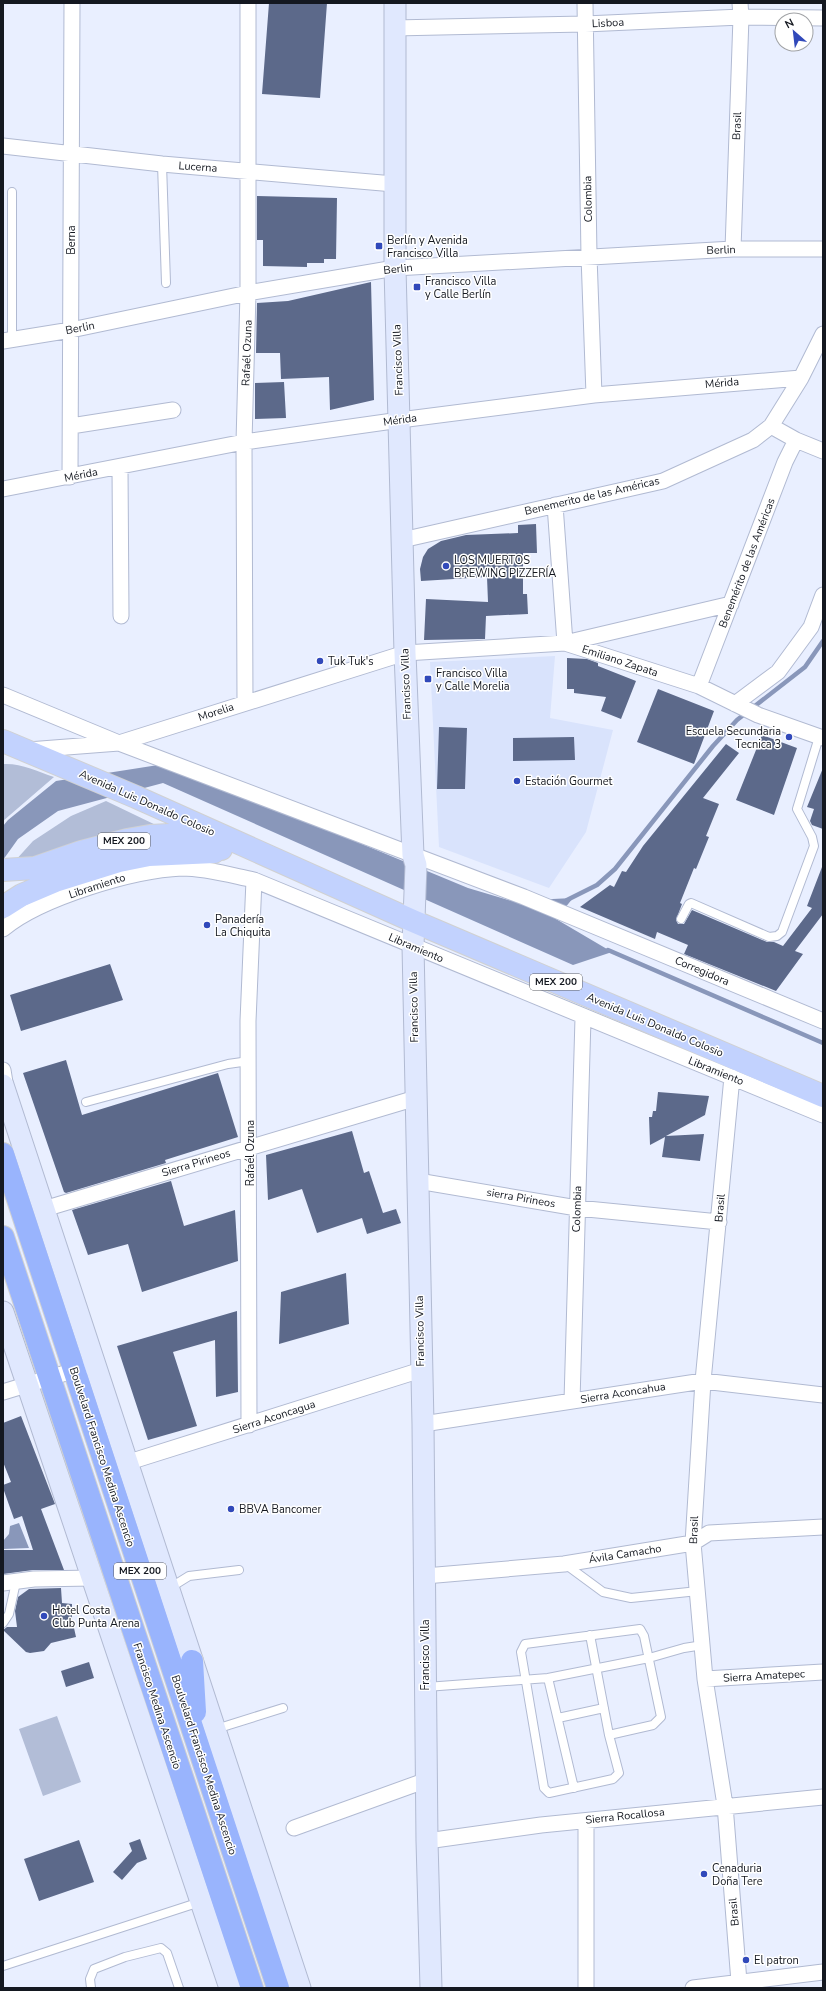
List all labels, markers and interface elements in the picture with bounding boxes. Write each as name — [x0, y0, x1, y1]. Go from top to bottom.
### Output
north arrow — [774, 12, 814, 52]
street label: Lisboa — [592, 15, 625, 31]
text: N — [782, 15, 797, 32]
street label: Brasil — [729, 111, 745, 140]
street label: Lucerna — [178, 158, 218, 176]
street label: Colombia — [580, 175, 596, 222]
street label: Berna — [64, 225, 79, 255]
place label: Berlín y Avenida Francisco Villa — [387, 233, 468, 261]
marker: Berlín y Avenida Francisco Villa — [374, 241, 384, 251]
street label: Berlin — [706, 242, 736, 258]
street label: Berlin — [383, 260, 413, 278]
place label: Francisco Villa y Calle Berlín — [425, 274, 496, 302]
marker: Francisco Villa y Calle Berlín — [412, 282, 422, 292]
street label: Berlin — [64, 318, 96, 338]
street label: Rafaél Ozuna — [238, 319, 256, 386]
street label: Francisco Villa — [389, 324, 407, 396]
street label: Mérida — [704, 374, 740, 392]
street label: Mérida — [382, 410, 418, 430]
street label: Mérida — [63, 464, 99, 486]
street label: Benemerito de las Américas — [523, 473, 661, 519]
street label: Benemérito de las Américas — [715, 496, 779, 630]
place label: LOS MUERTOS BREWING PIZZERÍA — [454, 553, 556, 581]
marker: LOS MUERTOS BREWING PIZZERÍA — [441, 561, 451, 571]
street label: Emiliano Zapata — [580, 642, 660, 680]
street label: Francisco Villa — [397, 648, 415, 720]
place label: Tuk Tuk's — [328, 654, 374, 669]
marker: Tuk Tuk's — [315, 656, 325, 666]
place label: Francisco Villa y Calle Morelia — [436, 666, 510, 694]
marker: Francisco Villa y Calle Morelia — [423, 674, 433, 684]
street label: Morelia — [196, 699, 236, 725]
place label: Escuela Secundaria Tecnica 3 — [686, 724, 781, 752]
marker: Escuela Secundaria Tecnica 3 — [784, 732, 794, 742]
street label: Avenida Luis Donaldo Colosio — [77, 766, 217, 840]
place label: Estación Gourmet — [525, 774, 613, 789]
marker: Estación Gourmet — [512, 776, 522, 786]
road number: MEX 200 — [98, 833, 150, 849]
street label: Libramiento — [67, 870, 127, 902]
place label: Panadería La Chiquita — [215, 912, 271, 940]
marker: Panadería La Chiquita — [202, 920, 212, 930]
street label: Libramiento — [386, 930, 446, 966]
street label: Corregidora — [672, 953, 732, 989]
street label: Francisco Villa — [406, 971, 422, 1043]
road number: MEX 200 — [530, 974, 582, 990]
street label: Avenida Luis Donaldo Colosio — [584, 989, 726, 1061]
street label: Libramiento — [686, 1053, 746, 1089]
street label: Rafaél Ozuna — [243, 1120, 258, 1186]
street label: Sierra Pirineos — [160, 1145, 232, 1181]
street label: sierra Pirineos — [485, 1185, 557, 1211]
street label: Colombia — [569, 1185, 585, 1233]
street label: Brasil — [711, 1193, 729, 1223]
street label: Francisco Villa — [412, 1295, 428, 1367]
street label: Boulvelard Francisco Medina Ascencio — [66, 1365, 138, 1549]
street label: Sierra Aconcahua — [579, 1379, 667, 1407]
street label: Sierra Aconcagua — [231, 1396, 318, 1437]
place label: BBVA Bancomer — [239, 1502, 321, 1517]
marker: BBVA Bancomer — [226, 1504, 236, 1514]
street label: Brasil — [686, 1515, 702, 1544]
street label: Ávila Camacho — [587, 1540, 663, 1567]
road number: MEX 200 — [114, 1563, 166, 1579]
place label: Hotel Costa Club Punta Arena — [52, 1603, 140, 1631]
marker: Hotel Costa Club Punta Arena — [39, 1611, 49, 1621]
street label: Francisco Villa — [418, 1619, 433, 1691]
street label: Francisco Medina Ascencio — [129, 1641, 185, 1771]
street label: Sierra Amatepec — [723, 1666, 805, 1686]
street label: Boulvelard Francisco Medina Ascencio — [168, 1673, 240, 1857]
street label: Sierra Rocallosa — [585, 1804, 666, 1828]
place label: Cenaduria Doña Tere — [712, 1861, 763, 1889]
marker: Cenaduria Doña Tere — [699, 1869, 709, 1879]
street label: Brasil — [725, 1897, 743, 1927]
place label: El patron — [754, 1953, 799, 1968]
marker: El patron — [741, 1955, 751, 1965]

